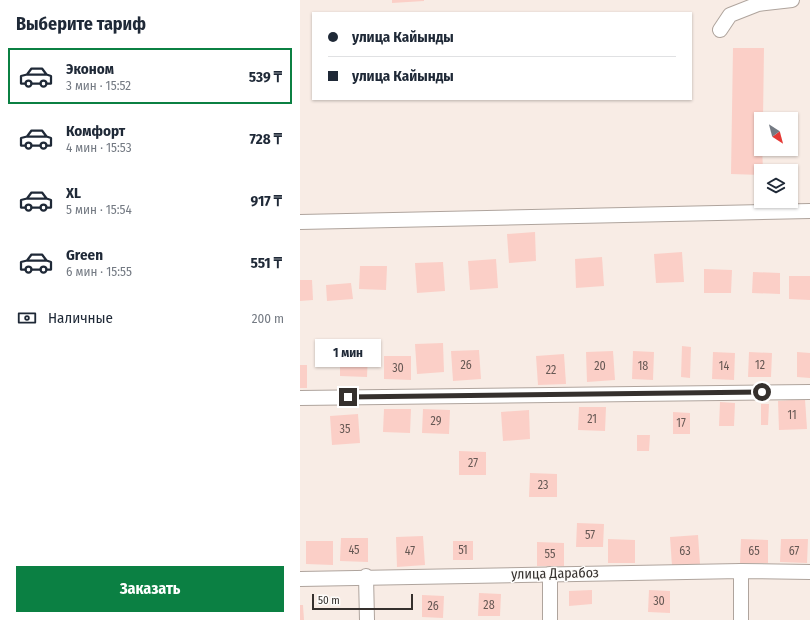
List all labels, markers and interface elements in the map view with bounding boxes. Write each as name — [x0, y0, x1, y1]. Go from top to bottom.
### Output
text: Выберите тариф — [16, 13, 146, 35]
text: улица Кайынды — [352, 28, 454, 46]
icon: car — [18, 58, 54, 94]
text: Эконом — [66, 60, 114, 78]
text: улица Кайынды — [352, 67, 454, 85]
text: 539 ₸ — [249, 68, 282, 86]
text: 3 мин · 15:52 — [66, 78, 131, 93]
north arrow — [754, 112, 798, 156]
map controls — [754, 112, 798, 208]
icon: car — [18, 120, 54, 156]
text: Комфорт — [66, 122, 125, 140]
text: 728 ₸ — [249, 130, 282, 148]
text: 4 мин · 15:53 — [66, 140, 132, 155]
button: layers — [754, 164, 798, 208]
icon: car — [18, 182, 54, 218]
text: XL — [66, 184, 81, 202]
text: 917 ₸ — [250, 192, 282, 210]
text: 5 мин · 15:54 — [66, 202, 132, 217]
icon: car — [18, 244, 54, 280]
text: Green — [66, 246, 103, 264]
text: 551 ₸ — [250, 254, 282, 272]
text: 6 мин · 15:55 — [66, 264, 132, 279]
icon: cash — [16, 307, 38, 329]
text: Наличные — [48, 309, 113, 327]
text: 200 m — [252, 311, 284, 326]
callout: 1 мин — [315, 339, 381, 367]
text: 1 мин — [333, 345, 363, 360]
house number: 26 — [460, 358, 472, 372]
house number: 12 — [755, 358, 765, 372]
house number: 20 — [594, 359, 606, 373]
house number: 18 — [638, 359, 648, 373]
house number: 14 — [719, 359, 729, 373]
house number: 30 — [392, 361, 404, 375]
house number: 22 — [546, 363, 556, 377]
route start — [753, 383, 771, 401]
route end — [339, 388, 357, 406]
house number: 11 — [787, 408, 797, 422]
house number: 21 — [587, 412, 597, 426]
house number: 29 — [430, 414, 442, 428]
house number: 17 — [676, 416, 686, 430]
house number: 35 — [340, 422, 351, 436]
house number: 27 — [468, 456, 478, 470]
house number: 23 — [538, 478, 548, 492]
house number: 57 — [585, 528, 595, 542]
house number: 45 — [348, 543, 360, 557]
house number: 51 — [458, 543, 468, 557]
house number: 47 — [405, 544, 415, 558]
house number: 63 — [679, 544, 691, 558]
house number: 65 — [748, 544, 760, 558]
house number: 67 — [789, 544, 799, 558]
house number: 55 — [545, 547, 556, 561]
street label: улица Дарабоз — [511, 564, 599, 583]
button: Заказать — [16, 566, 284, 612]
scale bar — [312, 592, 413, 611]
text: 50 m — [318, 594, 340, 607]
house number: 30 — [653, 594, 665, 608]
house number: 28 — [483, 598, 495, 612]
house number: 26 — [427, 599, 439, 613]

